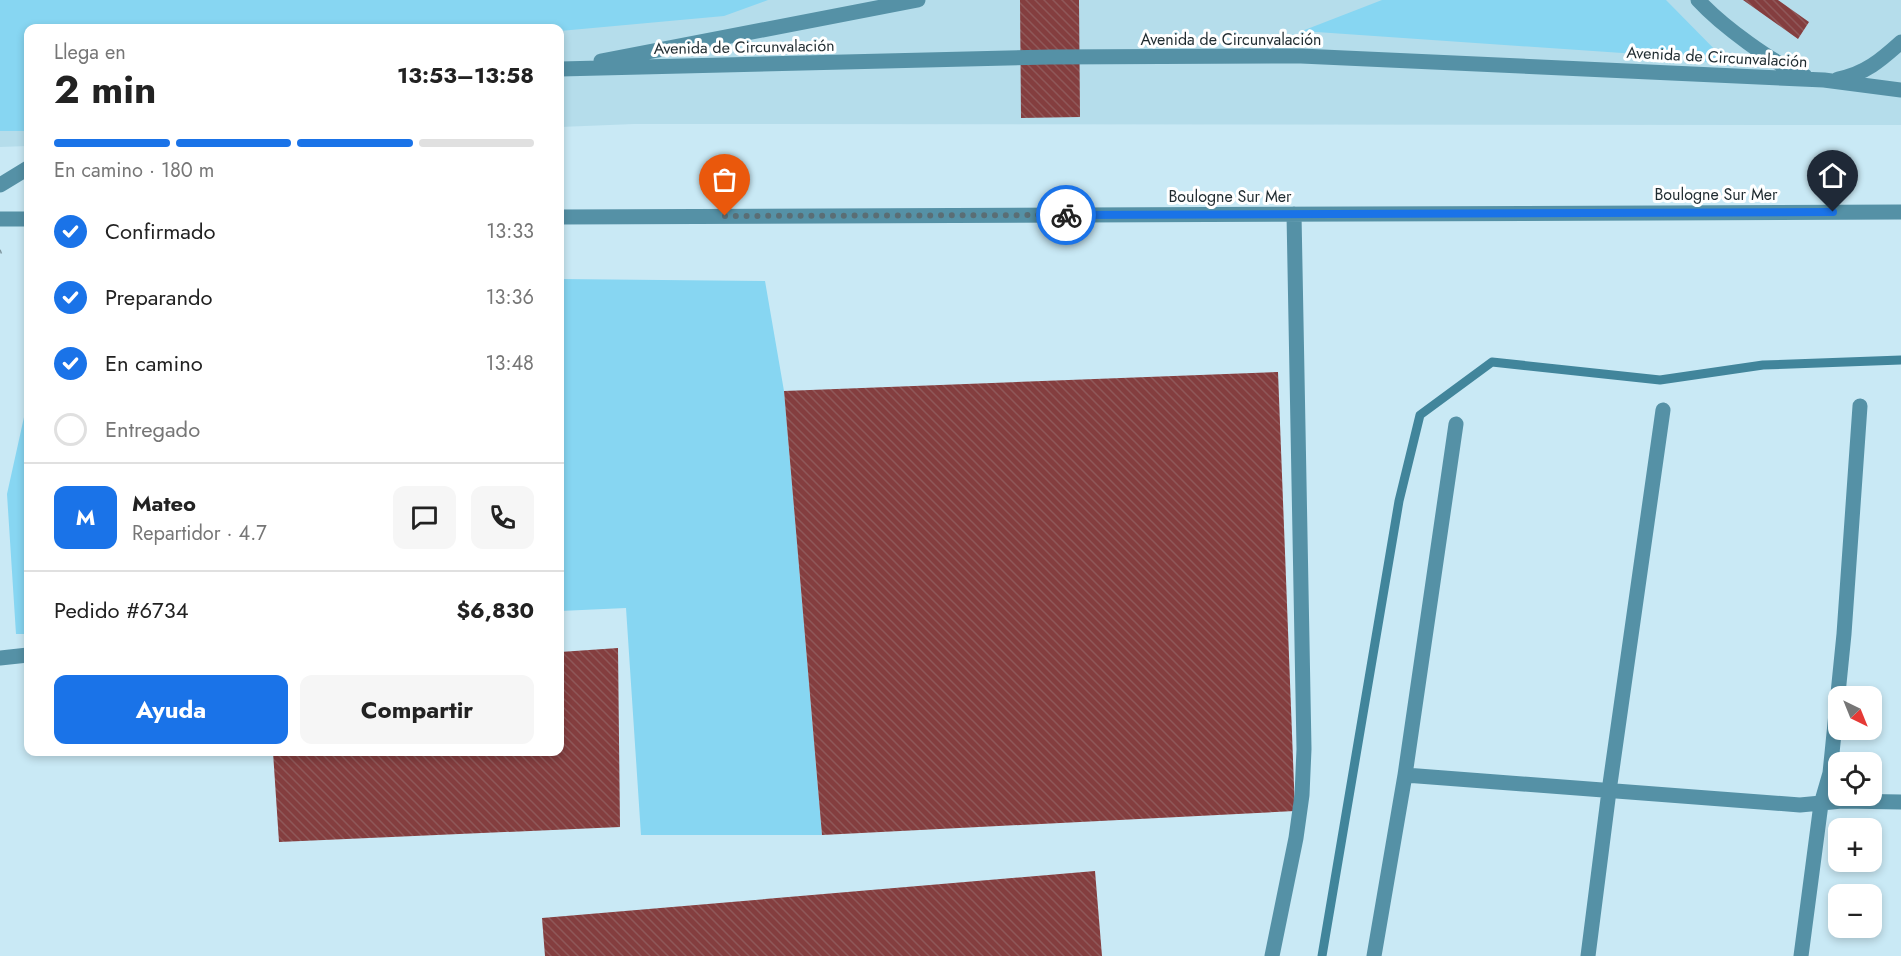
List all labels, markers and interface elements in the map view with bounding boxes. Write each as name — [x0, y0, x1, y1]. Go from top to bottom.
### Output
street label: Avenida de Circunvalación — [1141, 28, 1321, 51]
street label: Avenida de Circunvalación — [653, 34, 835, 60]
text: Llega en — [54, 38, 126, 67]
street label: Avenida de Circunvalación — [1626, 41, 1808, 73]
text: 13:53–13:58 — [397, 59, 534, 91]
text: 2 min — [54, 61, 156, 118]
pin — [1807, 150, 1858, 212]
pin — [699, 154, 750, 216]
text: En camino · 180 m — [54, 156, 214, 185]
icon: home — [1816, 159, 1849, 192]
icon: bag — [708, 163, 741, 196]
street label: Boulogne Sur Mer — [1654, 183, 1778, 206]
courier — [1036, 185, 1096, 245]
street label: Boulogne Sur Mer — [1168, 185, 1292, 208]
icon: bike — [1050, 199, 1083, 232]
icon: check — [54, 215, 87, 248]
text: Confirmado — [105, 215, 215, 247]
text: 13:33 — [486, 217, 534, 246]
icon: check — [54, 281, 87, 314]
text: Preparando — [105, 281, 213, 313]
text: 13:36 — [486, 283, 534, 312]
icon: check — [54, 347, 87, 380]
text: En camino — [105, 347, 203, 379]
text: 13:48 — [486, 349, 534, 378]
text: Entregado — [105, 413, 200, 445]
button: chat — [393, 486, 456, 549]
button: phone — [471, 486, 534, 549]
text: Mateo — [132, 487, 196, 519]
text: M — [76, 501, 95, 533]
text: Repartidor · 4.7 — [132, 519, 267, 548]
text: Pedido #6734 — [54, 594, 189, 626]
text: $6,830 — [456, 594, 534, 626]
button: Ayuda — [54, 675, 288, 744]
button: Compartir — [300, 675, 534, 744]
north arrow — [1828, 686, 1882, 740]
map controls — [1828, 686, 1882, 938]
button: locate — [1828, 752, 1882, 806]
button: + — [1828, 818, 1882, 872]
button: − — [1828, 884, 1882, 938]

